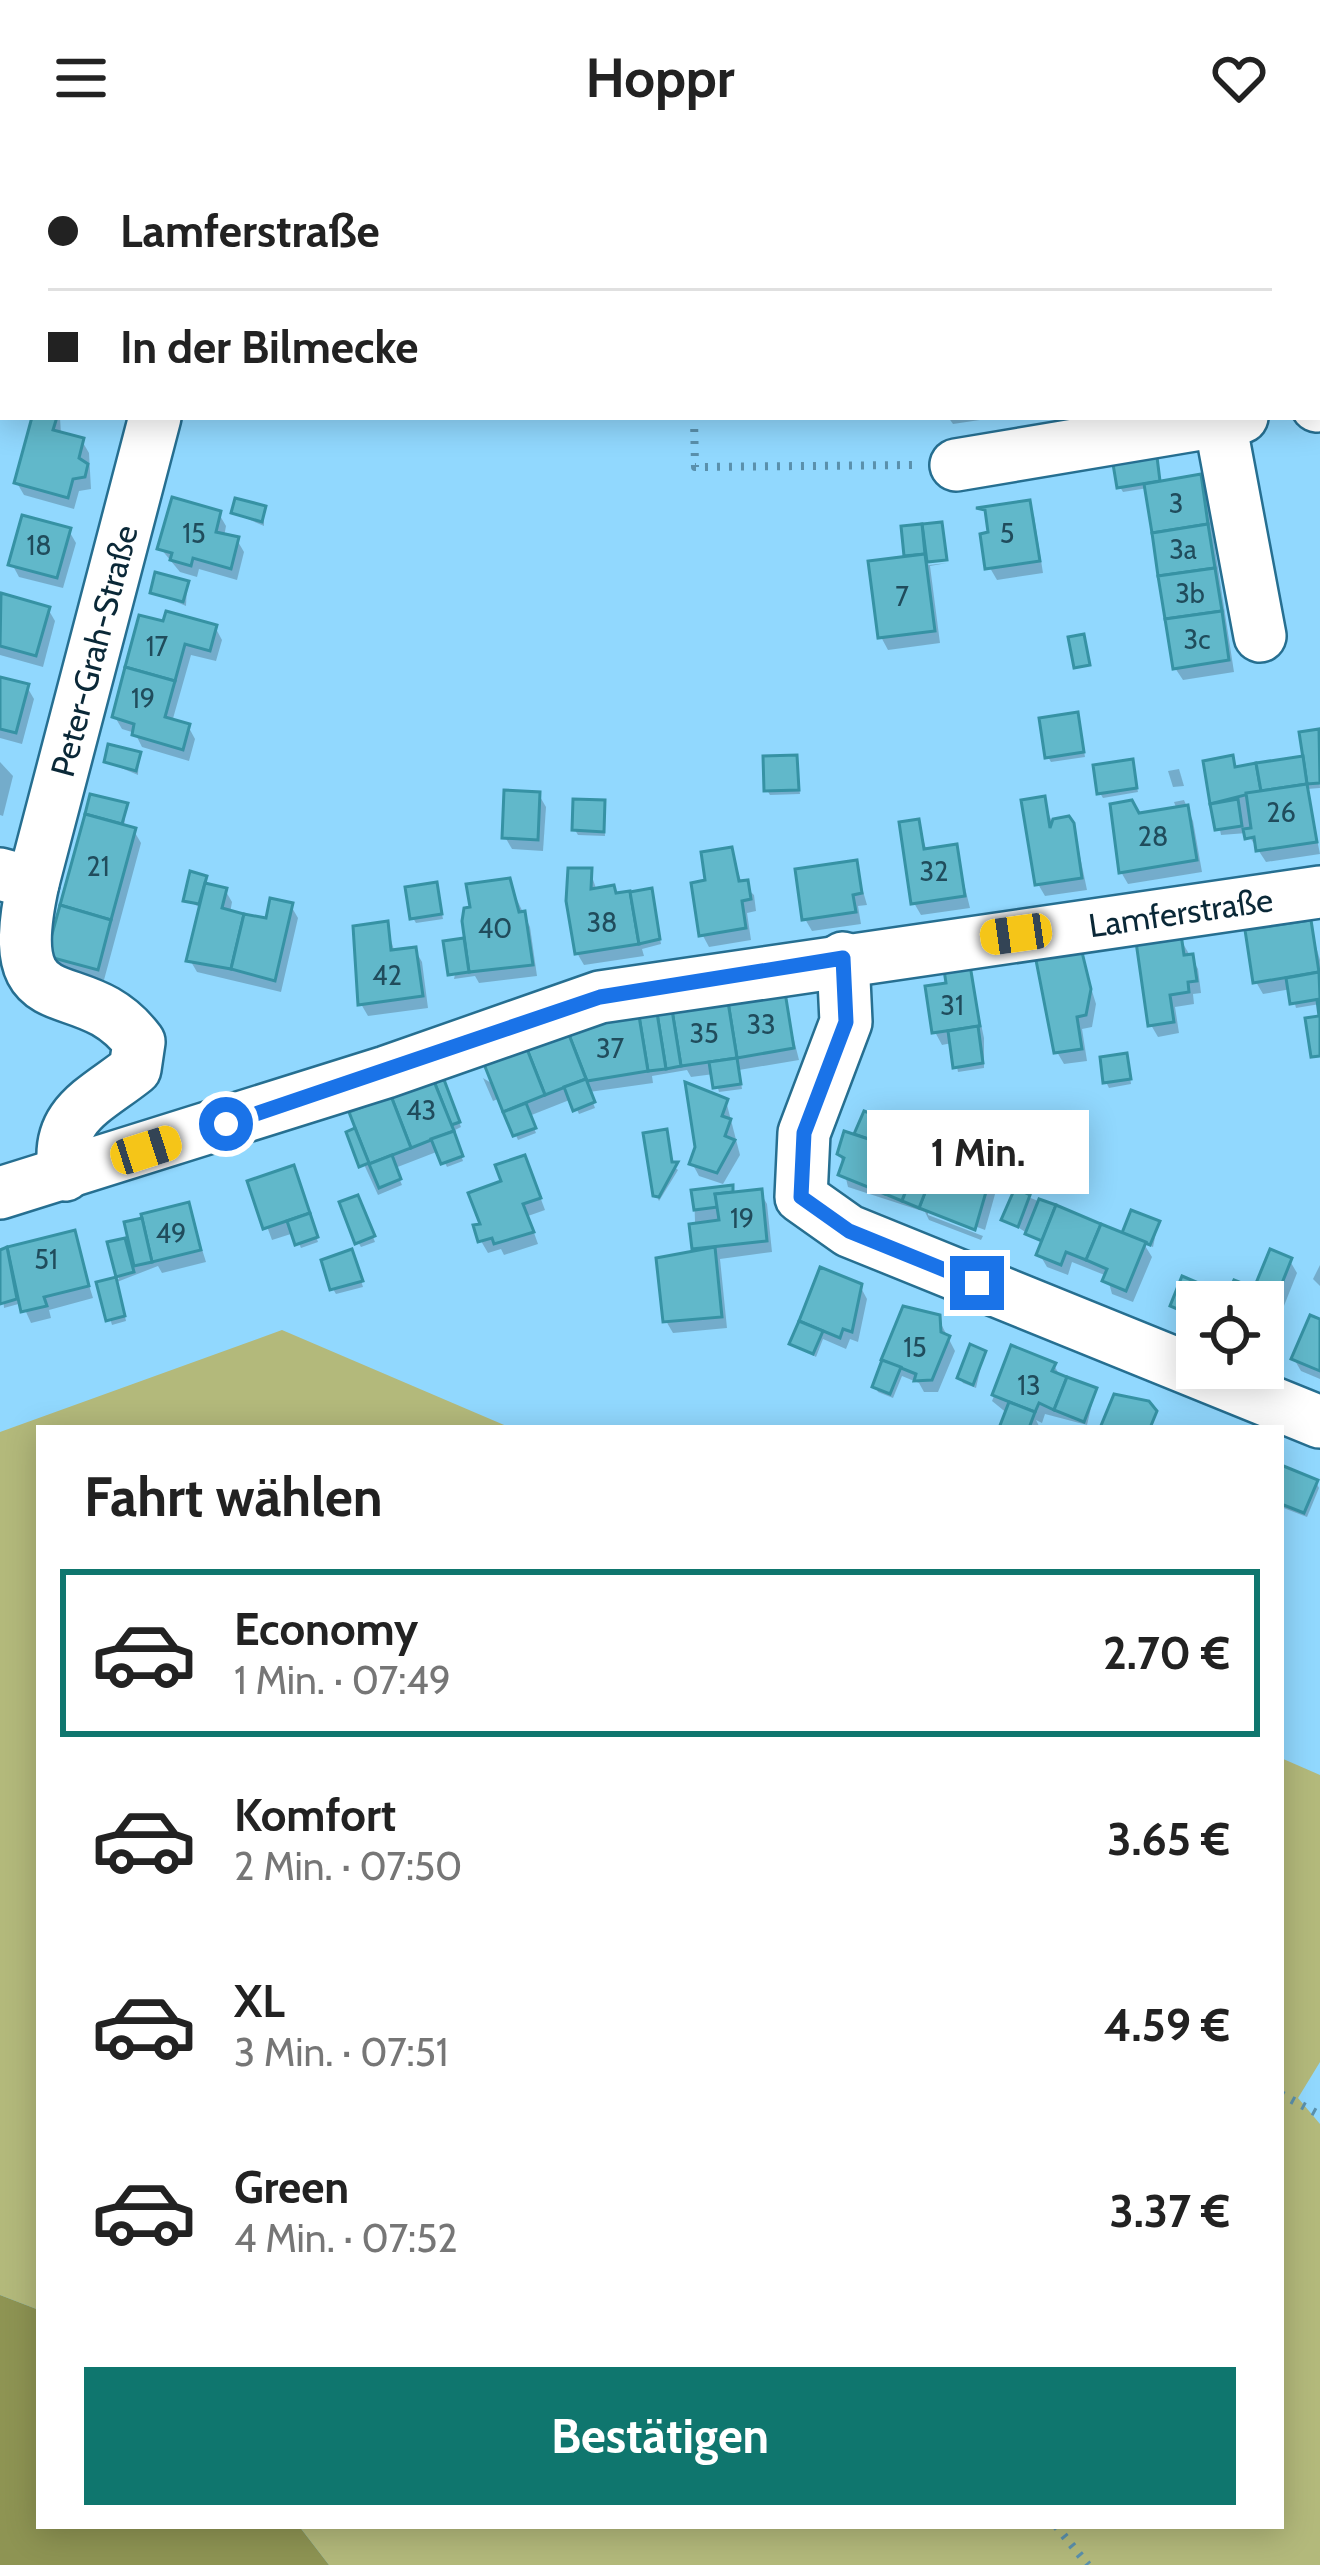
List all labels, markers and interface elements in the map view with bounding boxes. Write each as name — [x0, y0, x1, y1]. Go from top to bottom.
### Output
icon: menu — [48, 45, 114, 111]
text: Hoppr — [585, 45, 735, 111]
icon: heart — [1206, 45, 1272, 111]
text: Lamferstraße — [120, 204, 380, 258]
text: In der Bilmecke — [120, 320, 418, 374]
house number: 3 — [1169, 487, 1183, 520]
house number: 15 — [182, 517, 206, 550]
house number: 5 — [1000, 517, 1014, 550]
street label: Peter-Grah-Straße — [42, 521, 146, 781]
house number: 18 — [26, 529, 52, 562]
house number: 3a — [1169, 533, 1197, 566]
house number: 3b — [1175, 577, 1205, 610]
house number: 7 — [895, 580, 909, 613]
house number: 3c — [1184, 623, 1210, 656]
house number: 17 — [146, 630, 169, 663]
house number: 19 — [131, 682, 155, 715]
house number: 26 — [1266, 796, 1296, 829]
house number: 28 — [1138, 820, 1168, 853]
house number: 21 — [87, 850, 109, 883]
house number: 32 — [920, 855, 948, 888]
street label: Lamferstraße — [1086, 879, 1275, 946]
house number: 38 — [587, 906, 617, 939]
car — [978, 911, 1054, 957]
house number: 40 — [478, 912, 512, 945]
house number: 42 — [372, 959, 402, 992]
house number: 31 — [940, 989, 964, 1022]
house number: 33 — [746, 1008, 776, 1041]
house number: 35 — [689, 1017, 719, 1050]
house number: 37 — [596, 1032, 625, 1065]
house number: 43 — [406, 1094, 436, 1127]
route start — [199, 1097, 253, 1151]
callout: 1 Min. — [866, 1109, 1088, 1193]
car — [106, 1122, 186, 1178]
text: 1 Min. — [931, 1128, 1025, 1176]
house number: 19 — [730, 1202, 754, 1235]
house number: 49 — [156, 1217, 186, 1250]
house number: 51 — [34, 1243, 58, 1276]
route end — [950, 1256, 1004, 1310]
map controls — [1176, 1281, 1284, 1389]
button: locate — [1176, 1281, 1284, 1389]
house number: 15 — [903, 1331, 927, 1364]
house number: 13 — [1017, 1369, 1041, 1402]
text: Fahrt wählen — [84, 1464, 383, 1530]
icon: car — [90, 1599, 198, 1707]
text: Economy — [234, 1602, 418, 1656]
text: 2.70 € — [1103, 1626, 1230, 1680]
text: 1 Min. · 07:49 — [234, 1656, 451, 1704]
icon: car — [90, 1785, 198, 1893]
text: Komfort — [234, 1788, 396, 1842]
text: 3.65 € — [1107, 1812, 1230, 1866]
text: 2 Min. · 07:50 — [234, 1842, 462, 1890]
icon: car — [90, 1971, 198, 2079]
text: XL — [234, 1974, 285, 2028]
text: 4.59 € — [1104, 1998, 1230, 2052]
text: 3 Min. · 07:51 — [234, 2028, 449, 2076]
icon: car — [90, 2157, 198, 2265]
text: Green — [234, 2160, 349, 2214]
text: 3.37 € — [1110, 2184, 1230, 2238]
text: 4 Min. · 07:52 — [234, 2214, 458, 2262]
button: Bestätigen — [84, 2367, 1236, 2505]

